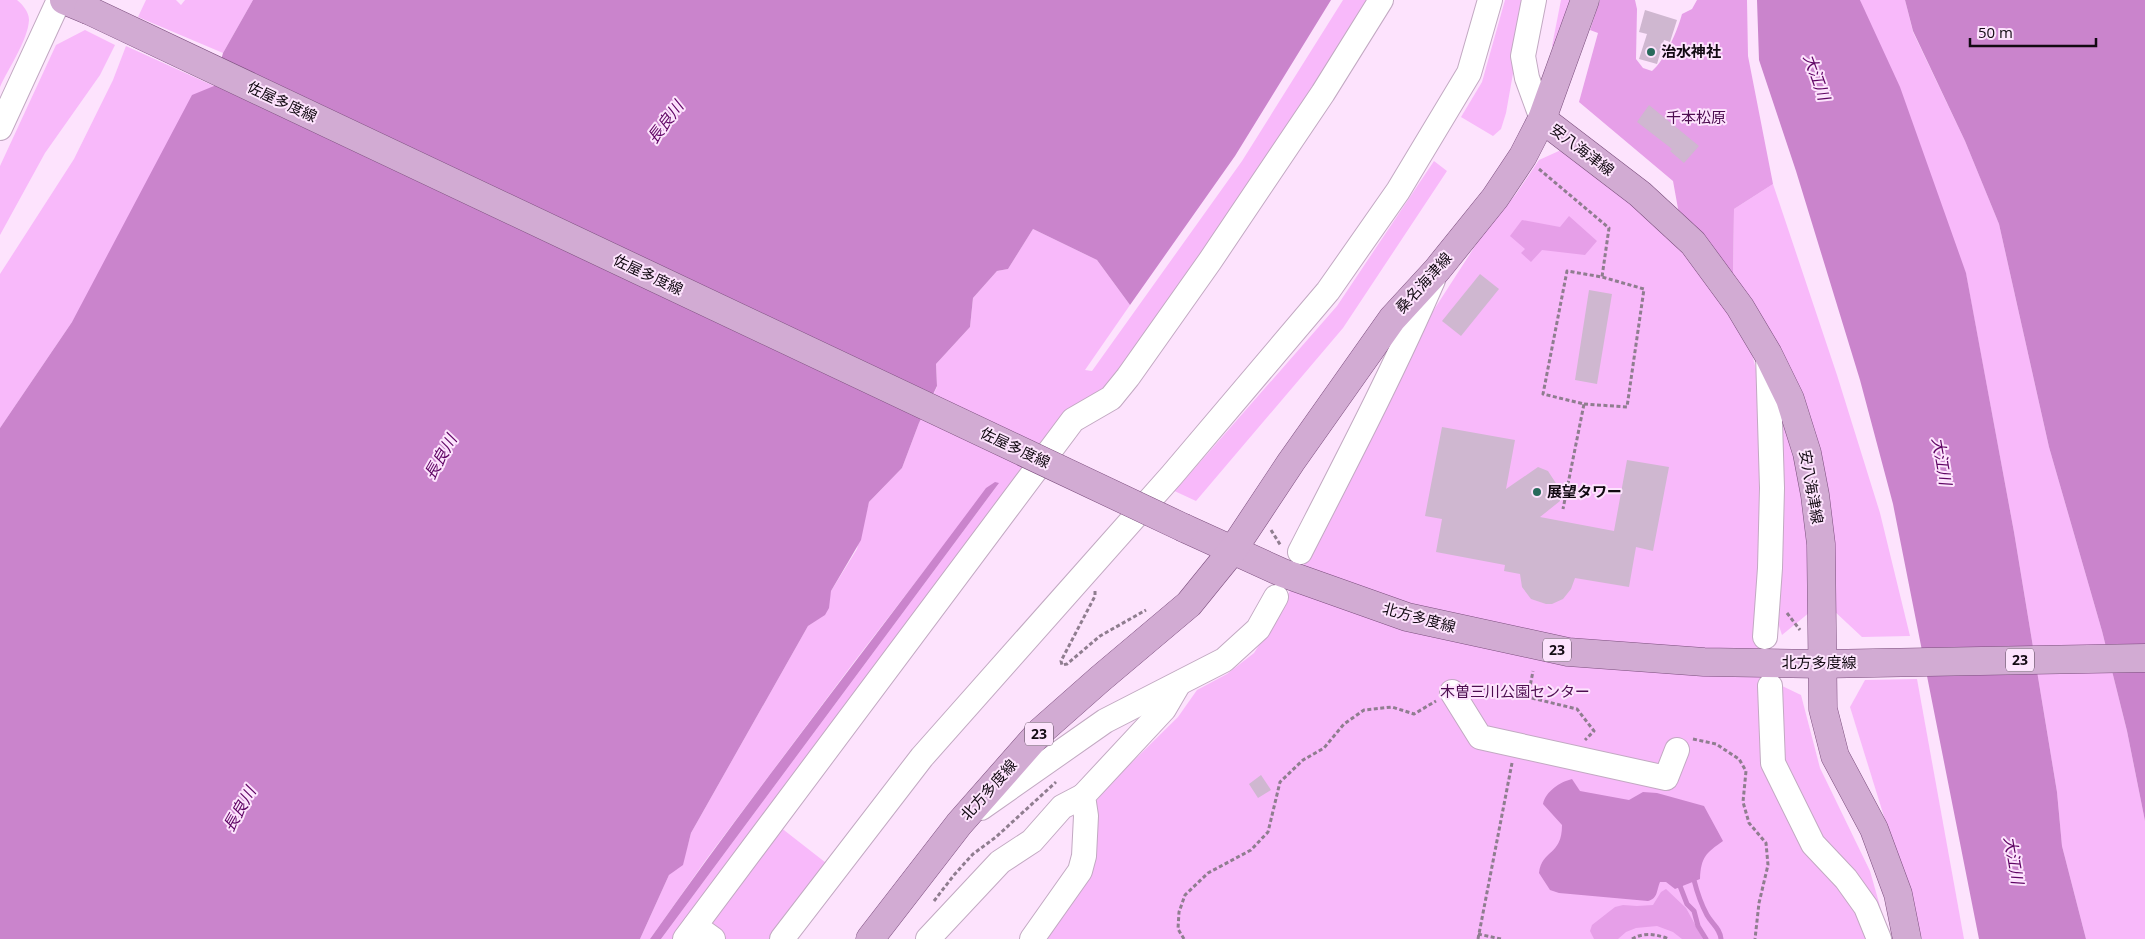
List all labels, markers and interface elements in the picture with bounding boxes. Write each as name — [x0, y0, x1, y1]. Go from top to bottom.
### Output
scale bar — [1970, 15, 2096, 47]
text: 50 m — [1978, 22, 2013, 42]
place label: 治水神社 — [1661, 41, 1721, 61]
marker: 治水神社 — [1645, 46, 1657, 58]
water label: 大江川 — [1798, 51, 1836, 105]
street label: 佐屋多度線 — [244, 76, 321, 126]
water label: 長良川 — [642, 95, 689, 148]
park label: 千本松原 — [1666, 107, 1726, 127]
street label: 安八海津線 — [1547, 119, 1619, 180]
street label: 桑名海津線 — [1391, 248, 1456, 317]
street label: 佐屋多度線 — [610, 249, 687, 299]
street label: 佐屋多度線 — [977, 422, 1054, 472]
water label: 長良川 — [418, 429, 463, 483]
water label: 大江川 — [1927, 435, 1957, 489]
street label: 安八海津線 — [1796, 448, 1828, 526]
place label: 展望タワー — [1547, 481, 1622, 501]
marker: 展望タワー — [1531, 486, 1543, 498]
street label: 北方多度線 — [1380, 598, 1458, 636]
road number: 23 — [1543, 638, 1571, 662]
road number: 23 — [2006, 648, 2034, 672]
street label: 北方多度線 — [1781, 652, 1857, 672]
park label: 木曽三川公園センター — [1440, 681, 1590, 701]
road number: 23 — [1025, 722, 1053, 746]
street label: 北方多度線 — [956, 755, 1021, 824]
water label: 長良川 — [217, 781, 262, 835]
water label: 大江川 — [1999, 834, 2029, 888]

